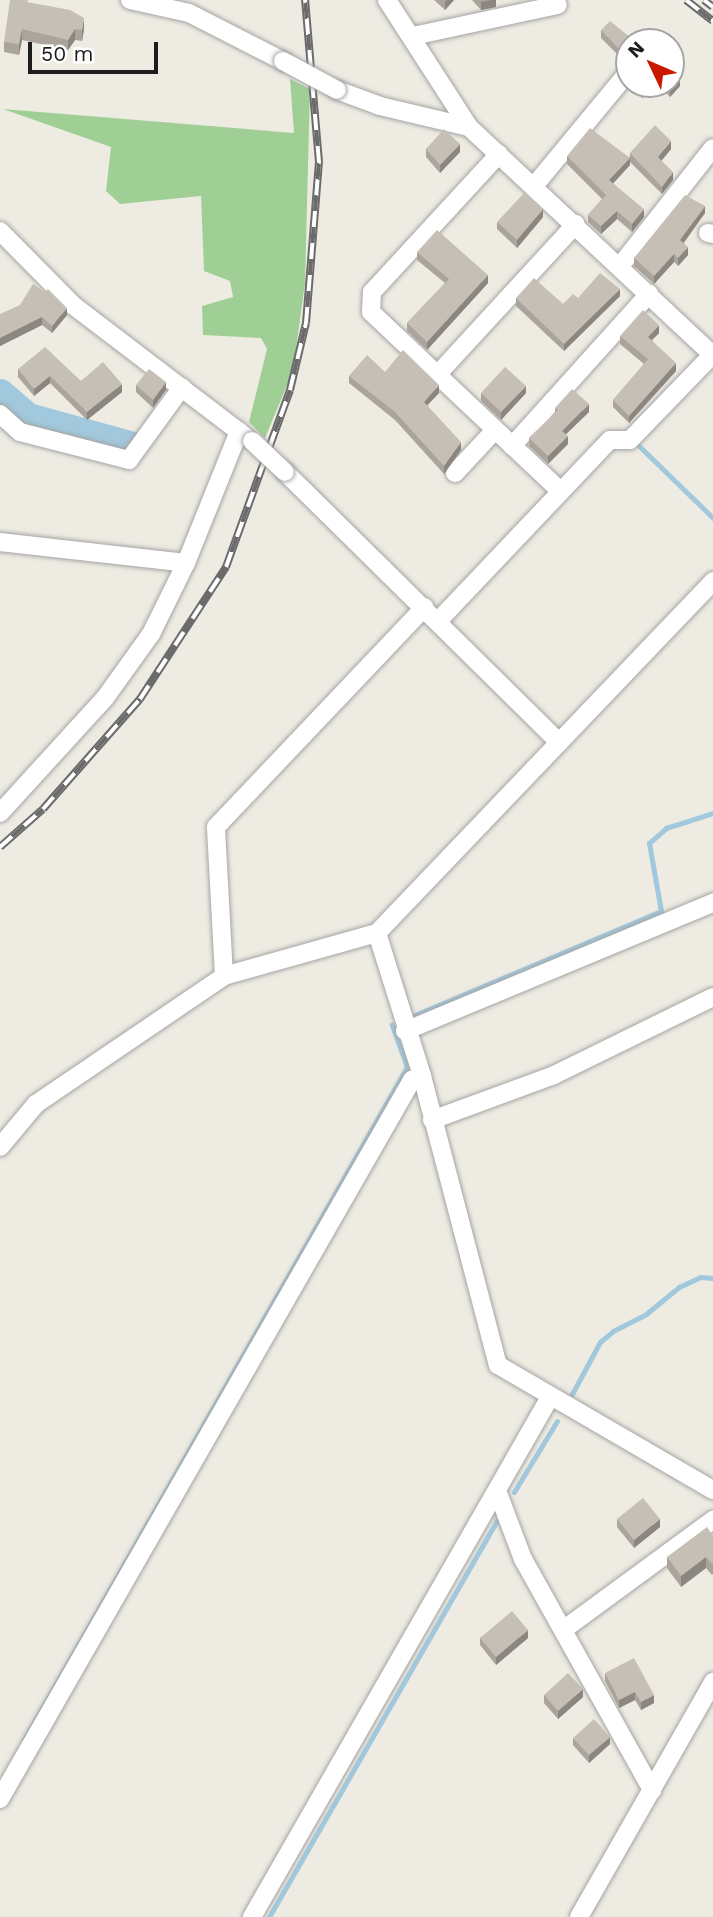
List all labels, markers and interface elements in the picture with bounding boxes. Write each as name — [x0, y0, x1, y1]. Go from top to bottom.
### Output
scale bar — [32, 28, 161, 72]
north arrow — [615, 28, 685, 98]
text: N — [623, 36, 649, 63]
text: 50 m — [41, 41, 93, 66]

